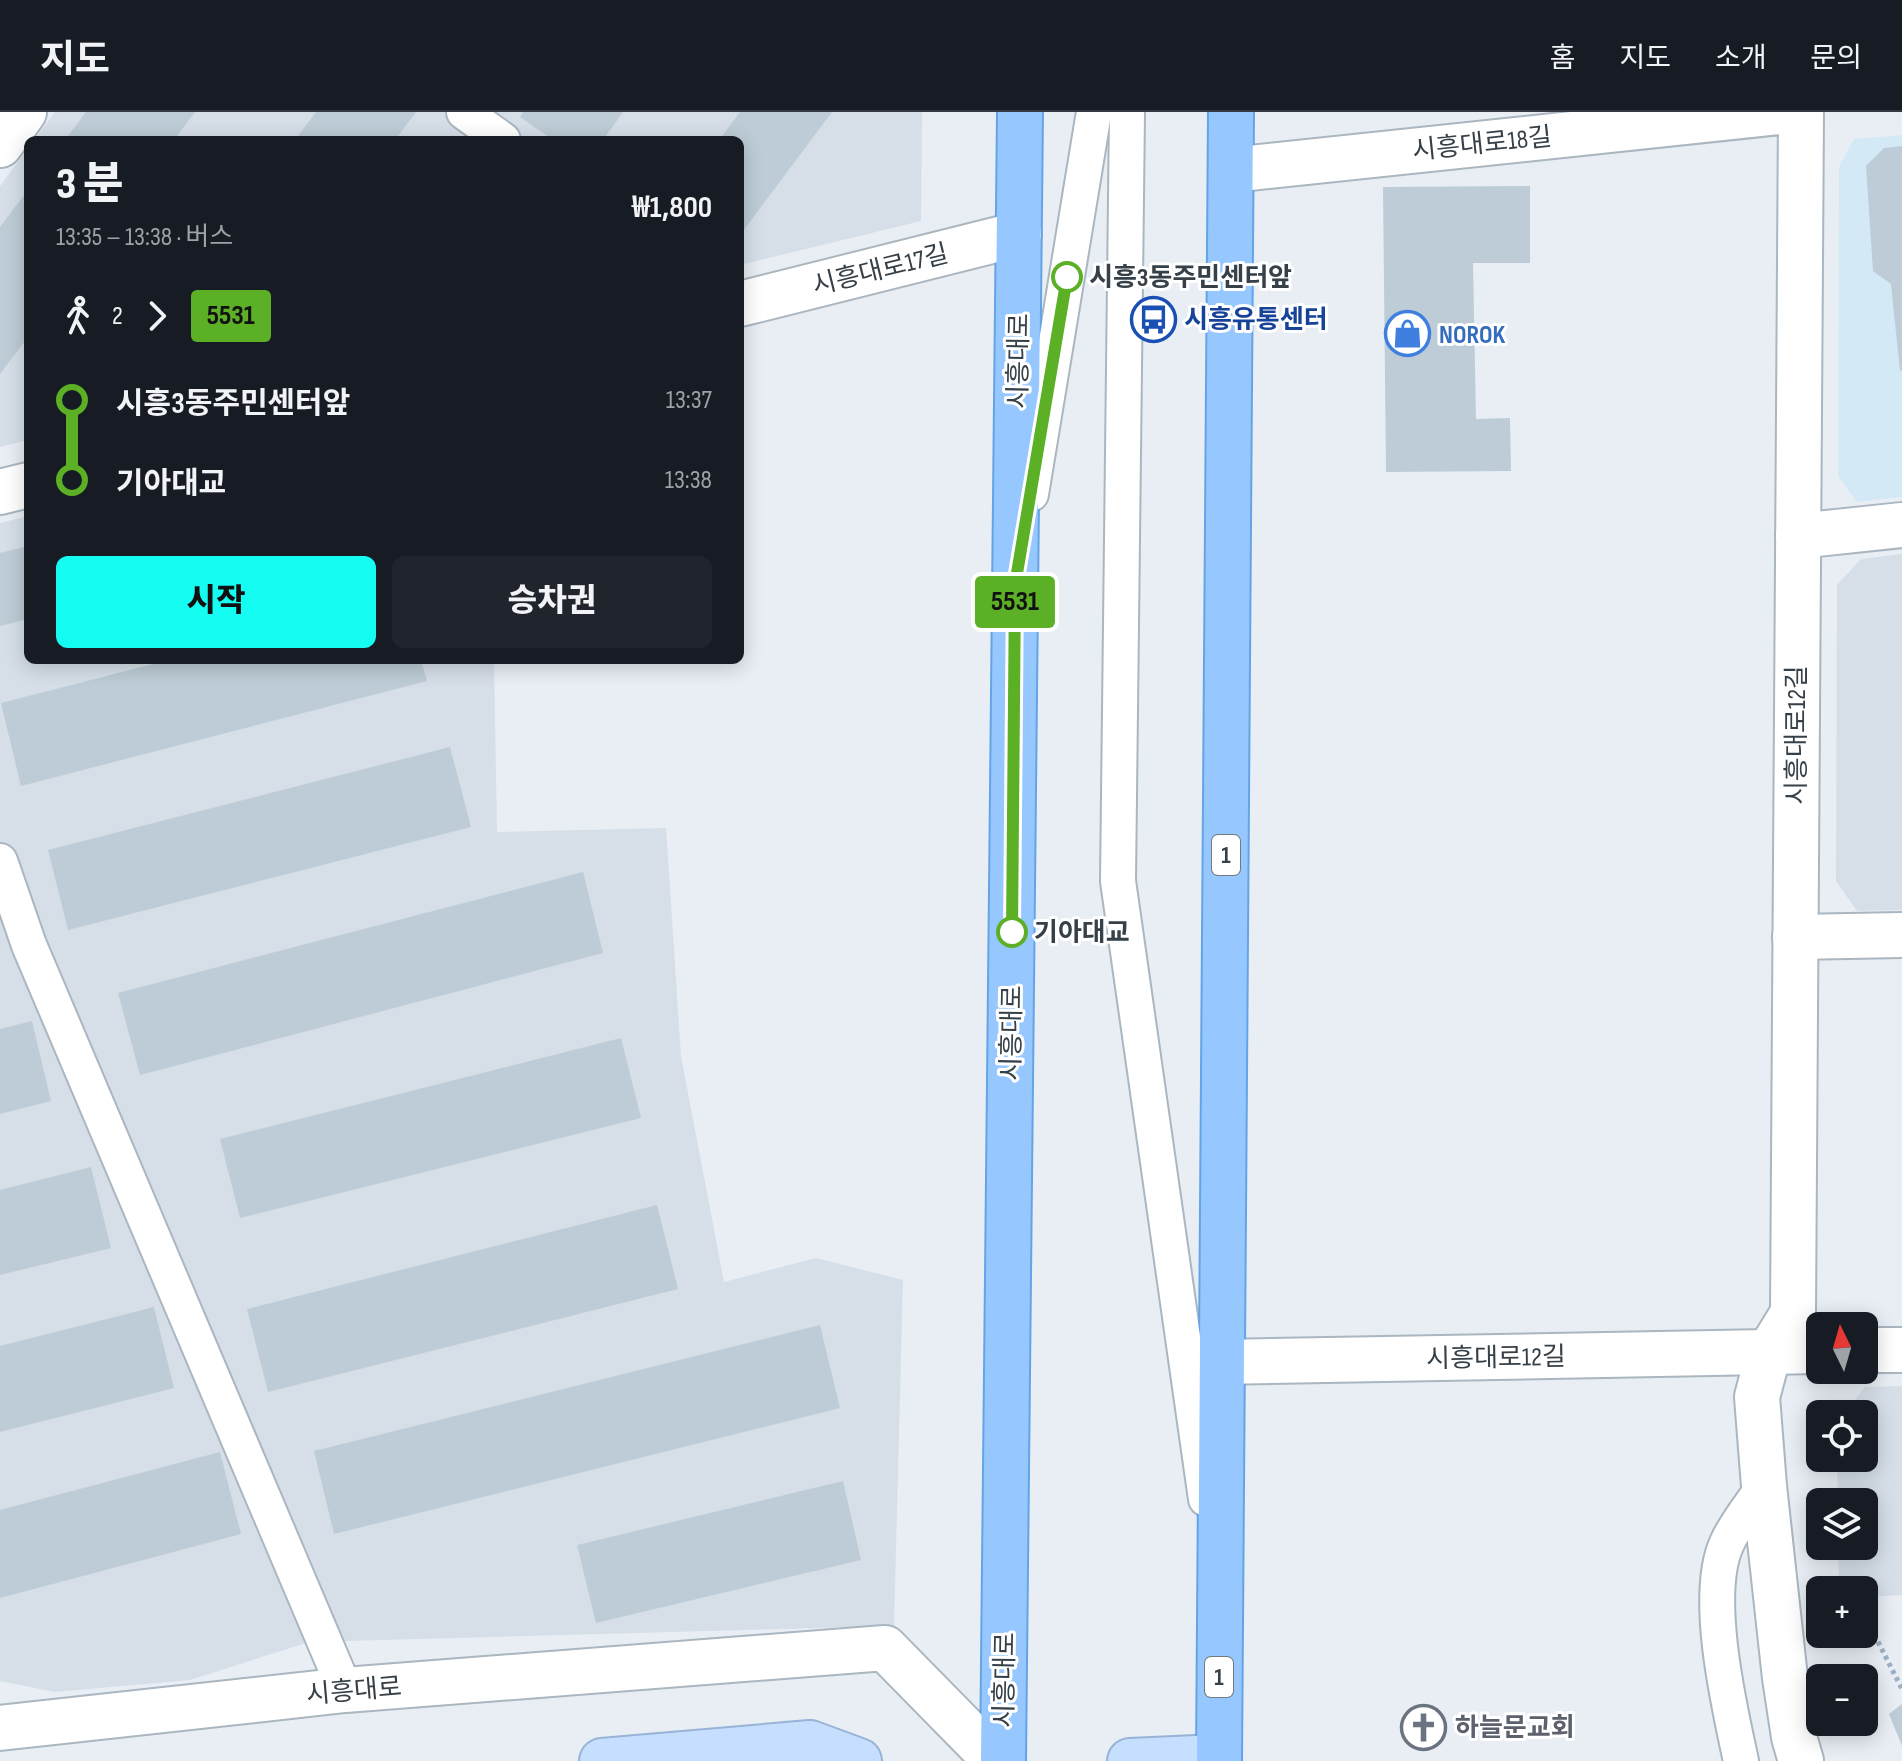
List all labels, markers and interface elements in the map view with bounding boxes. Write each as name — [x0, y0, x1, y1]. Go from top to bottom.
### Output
text: 지도 — [40, 38, 110, 83]
text: 홈 — [1550, 42, 1575, 75]
text: 지도 — [1619, 42, 1671, 75]
text: 소개 — [1715, 42, 1766, 75]
text: 문의 — [1810, 42, 1862, 75]
street label: 시흥대로18길 — [1411, 122, 1553, 167]
text: 3 분 — [56, 158, 124, 211]
text: ₩1,800 — [632, 190, 712, 226]
text: 13:35 – 13:38 · 버스 — [56, 222, 233, 253]
street label: 시흥대로17길 — [809, 239, 952, 302]
marker: 시흥3동주민센터앞 — [1052, 262, 1082, 292]
place label: 시흥3동주민센터앞 — [1089, 263, 1292, 294]
icon: walk — [56, 294, 100, 338]
icon: forward — [135, 294, 179, 338]
bus stop icon: 시흥유통센터 — [1129, 295, 1177, 343]
text: 5531 — [207, 299, 255, 332]
text: 2 — [112, 301, 123, 332]
place label: 시흥유통센터 — [1184, 305, 1328, 336]
shop icon: NOROK — [1384, 310, 1432, 358]
street label: 시흥대로 — [1003, 313, 1036, 409]
place label: NOROK — [1439, 320, 1505, 351]
text: 13:37 — [666, 385, 712, 416]
text: 시흥3동주민센터앞 — [116, 386, 350, 422]
text: 13:38 — [665, 465, 712, 496]
text: 기아대교 — [116, 466, 226, 502]
button: 시작 — [56, 556, 376, 648]
button: 승차권 — [392, 556, 712, 648]
line badge: 5531 — [959, 576, 1071, 628]
text: 5531 — [991, 585, 1039, 618]
street label: 시흥대로12길 — [1782, 665, 1813, 805]
road number: 1 — [1212, 835, 1240, 875]
marker: 기아대교 — [997, 917, 1027, 947]
place label: 기아대교 — [1034, 918, 1130, 949]
street label: 시흥대로 — [996, 985, 1029, 1081]
north arrow — [1806, 1312, 1878, 1384]
map controls — [1806, 1312, 1878, 1736]
street label: 시흥대로12길 — [1426, 1342, 1566, 1375]
button: locate — [1806, 1400, 1878, 1472]
button: layers — [1806, 1488, 1878, 1560]
button: + — [1806, 1576, 1878, 1648]
street label: 시흥대로 — [989, 1632, 1022, 1728]
road number: 1 — [1205, 1657, 1233, 1697]
button: − — [1806, 1664, 1878, 1736]
street label: 시흥대로 — [305, 1672, 403, 1711]
church icon: 하늘문교회 — [1400, 1703, 1448, 1751]
place label: 하늘문교회 — [1455, 1713, 1575, 1744]

